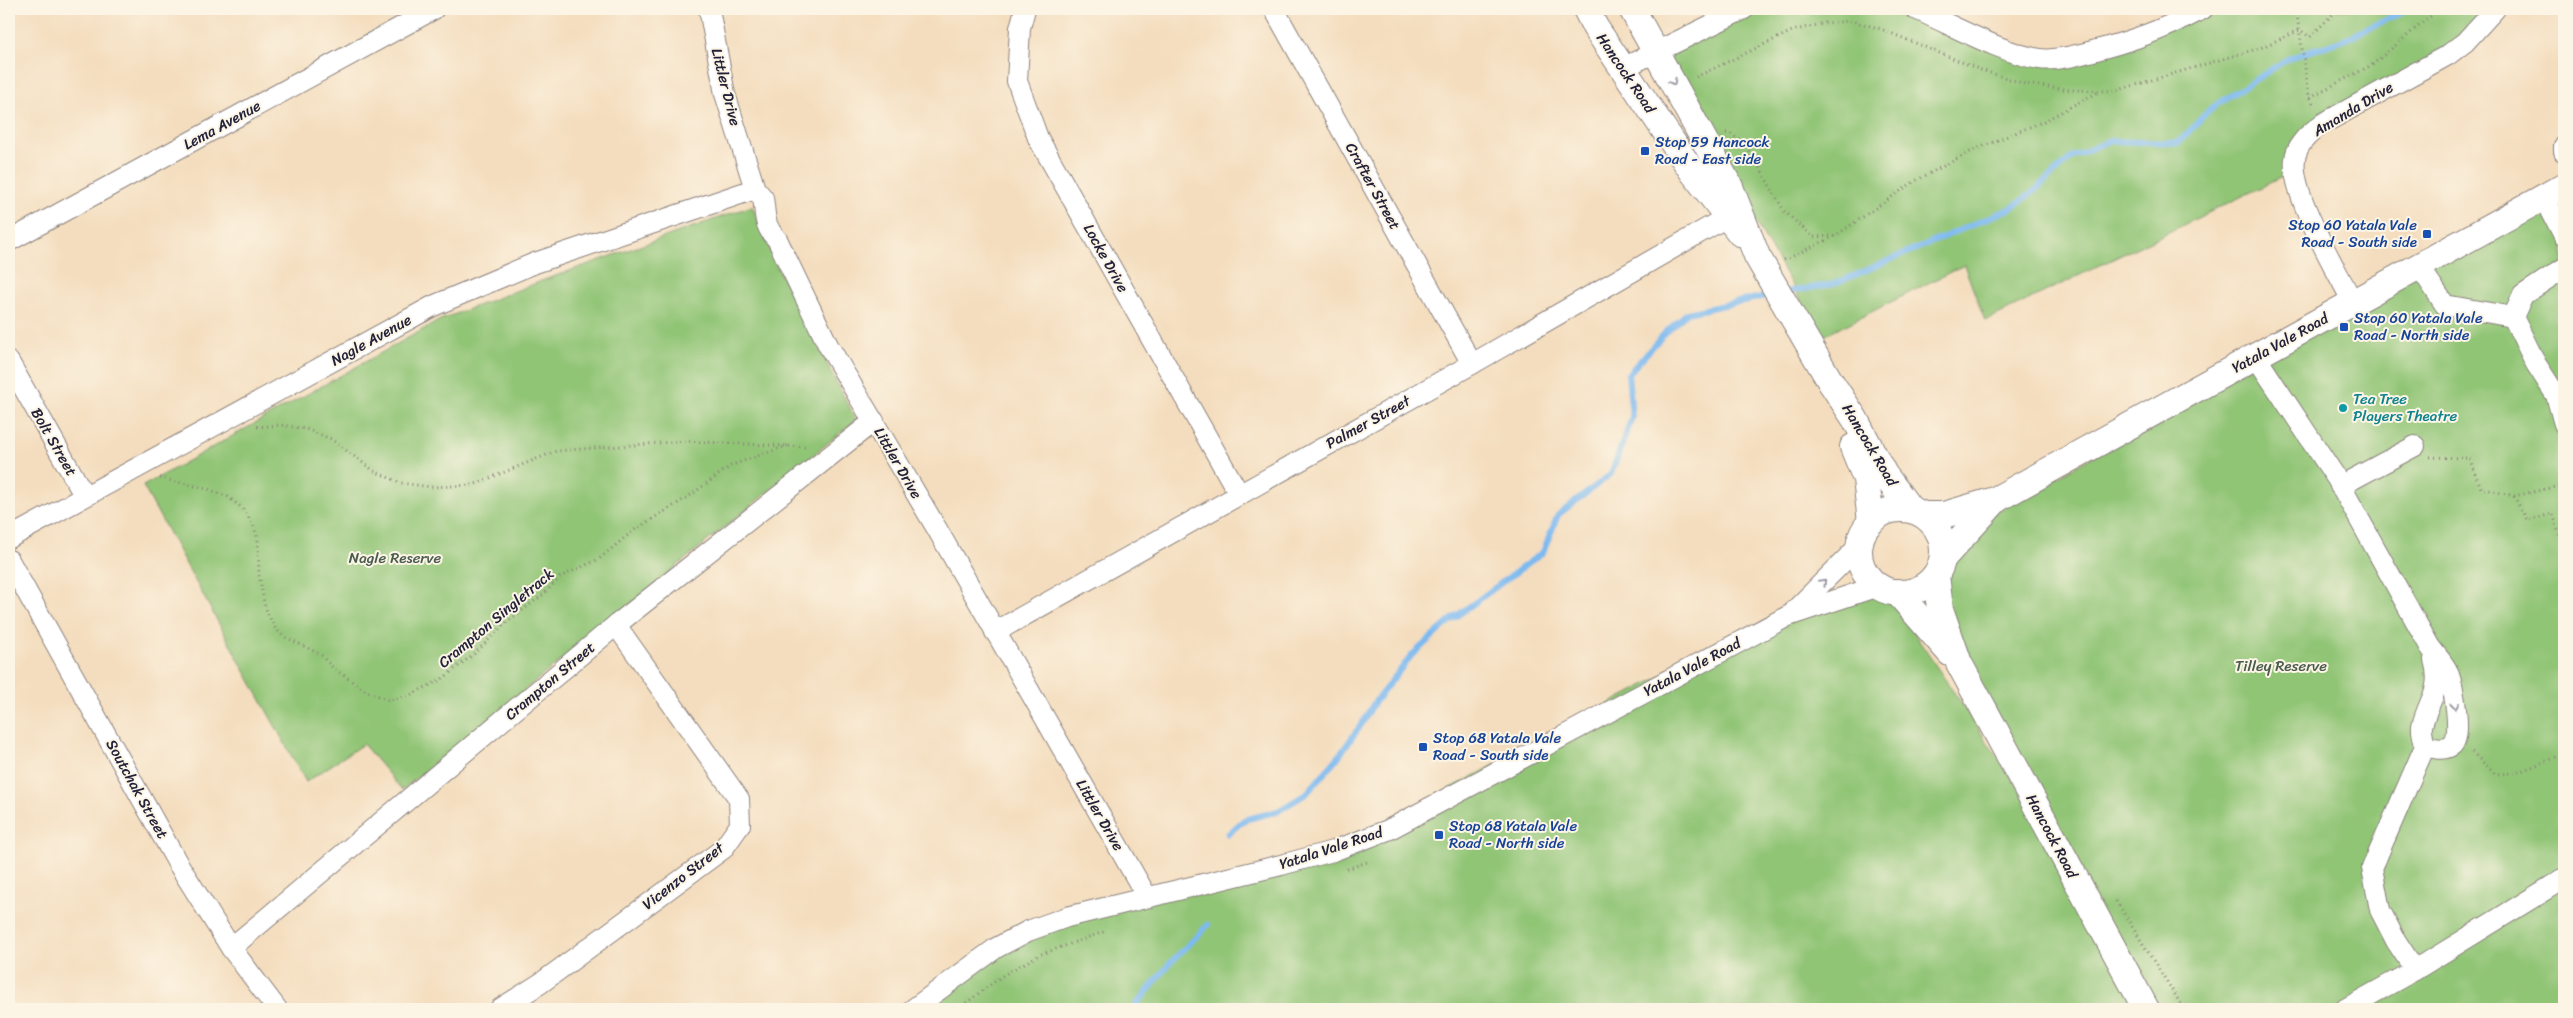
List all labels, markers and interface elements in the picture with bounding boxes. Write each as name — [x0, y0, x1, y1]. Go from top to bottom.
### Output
street label: Hancock Road — [1589, 27, 1663, 120]
street label: Littler Drive — [704, 45, 748, 129]
street label: Amanda Drive — [2307, 74, 2399, 144]
one-way arrow — [1667, 77, 1677, 86]
street label: Lema Avenue — [178, 93, 266, 157]
place label: Stop 59 Hancock Road - East side — [1655, 129, 1771, 172]
street label: Crafter Street — [1338, 137, 1408, 235]
marker: Stop 59 Hancock Road - East side — [1639, 145, 1651, 157]
place label: Stop 60 Yatala Vale Road - South side — [2288, 212, 2417, 255]
street label: Locke Drive — [1076, 219, 1136, 298]
marker: Stop 60 Yatala Vale Road - South side — [2421, 228, 2433, 240]
street label: Yatala Vale Road — [2227, 305, 2334, 380]
place label: Stop 60 Yatala Vale Road - North side — [2354, 305, 2483, 348]
street label: Nagle Avenue — [326, 307, 417, 373]
marker: Stop 60 Yatala Vale Road - North side — [2338, 321, 2350, 333]
place label: Tea Tree Players Theatre — [2353, 386, 2458, 429]
street label: Palmer Street — [1321, 388, 1416, 456]
street label: Hancock Road — [1835, 399, 1906, 492]
marker: Tea Tree Players Theatre — [2337, 402, 2349, 414]
street label: Bolt Street — [24, 403, 84, 482]
street label: Littler Drive — [867, 422, 929, 504]
park label: Nagle Reserve — [349, 545, 441, 571]
street label: Crampton Singletrack — [432, 561, 560, 675]
one-way arrow — [1817, 579, 1826, 588]
street label: Yatala Vale Road — [1639, 630, 1746, 704]
street label: Crampton Street — [499, 635, 601, 727]
park label: Tilley Reserve — [2235, 653, 2327, 679]
one-way arrow — [2449, 703, 2460, 711]
place label: Stop 68 Yatala Vale Road - South side — [1433, 725, 1562, 768]
street label: Soutchak Street — [99, 734, 175, 844]
marker: Stop 68 Yatala Vale Road - South side — [1417, 741, 1429, 753]
street label: Littler Drive — [1069, 774, 1131, 856]
street label: Hancock Road — [2019, 789, 2086, 884]
place label: Stop 68 Yatala Vale Road - North side — [1449, 813, 1578, 856]
street label: Yatala Vale Road — [1276, 819, 1387, 877]
marker: Stop 68 Yatala Vale Road - North side — [1433, 829, 1445, 841]
street label: Vicenzo Street — [636, 835, 731, 917]

